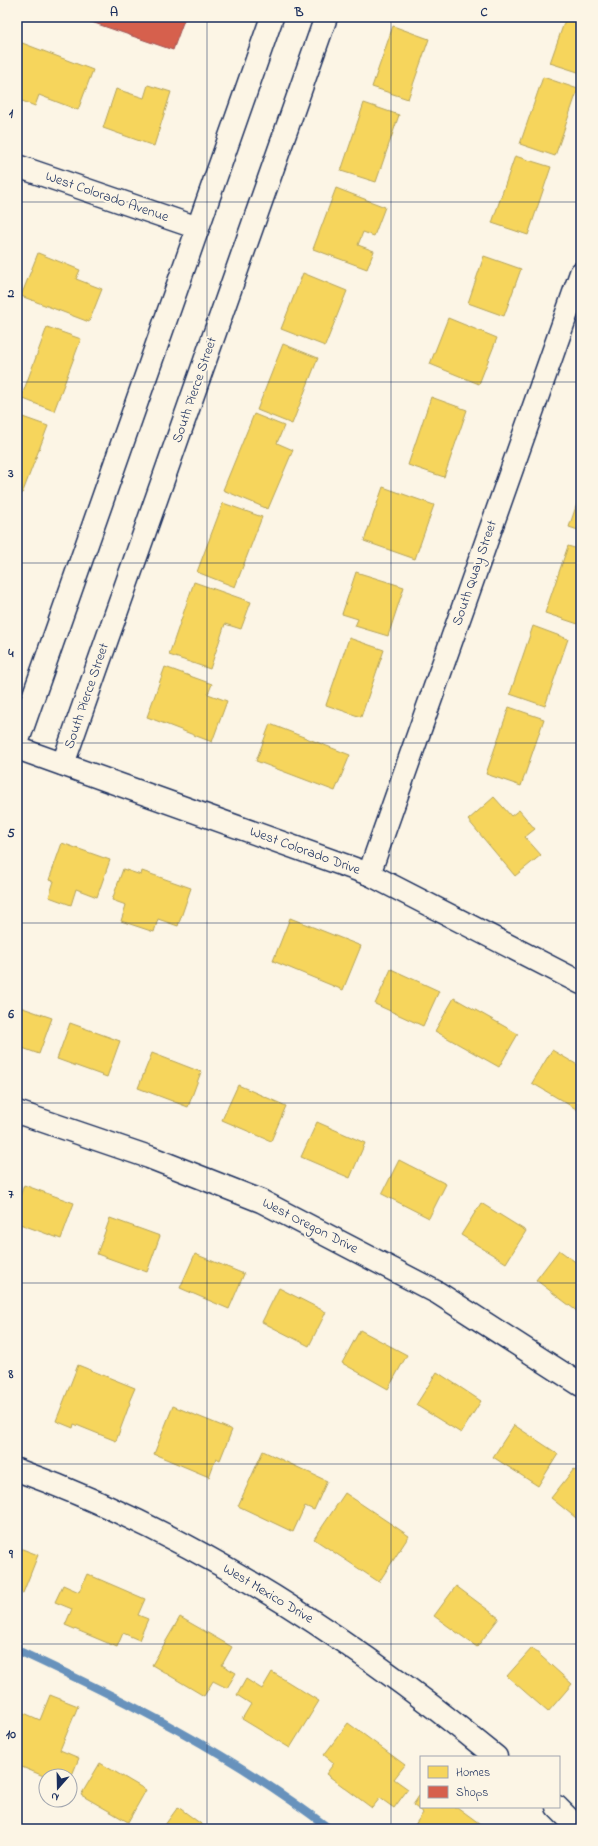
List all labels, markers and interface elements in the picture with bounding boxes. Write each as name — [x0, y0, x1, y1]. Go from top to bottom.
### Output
text: A — [110, 3, 118, 22]
text: B — [294, 3, 304, 22]
text: C — [480, 3, 488, 22]
text: 1 — [9, 104, 14, 123]
street label: West Colorado Avenue — [43, 166, 172, 228]
text: 2 — [7, 284, 15, 303]
street label: South Pierce Street — [167, 334, 223, 446]
text: 3 — [7, 464, 14, 483]
street label: South Quay Street — [447, 517, 504, 629]
street label: South Pierce Street — [59, 640, 115, 752]
text: 4 — [7, 644, 14, 663]
street label: West Colorado Drive — [247, 821, 364, 881]
text: 5 — [7, 824, 15, 843]
text: 6 — [7, 1005, 14, 1024]
text: 7 — [8, 1185, 14, 1204]
street label: West Oregon Drive — [258, 1193, 362, 1261]
text: 8 — [8, 1365, 14, 1384]
text: 9 — [8, 1545, 14, 1564]
street label: West Mexico Drive — [219, 1559, 318, 1630]
text: 10 — [6, 1725, 16, 1744]
legend — [420, 1756, 560, 1808]
text: Homes — [456, 1764, 490, 1782]
north arrow — [38, 1768, 78, 1808]
text: Shops — [456, 1784, 488, 1802]
text: N — [49, 1788, 61, 1805]

